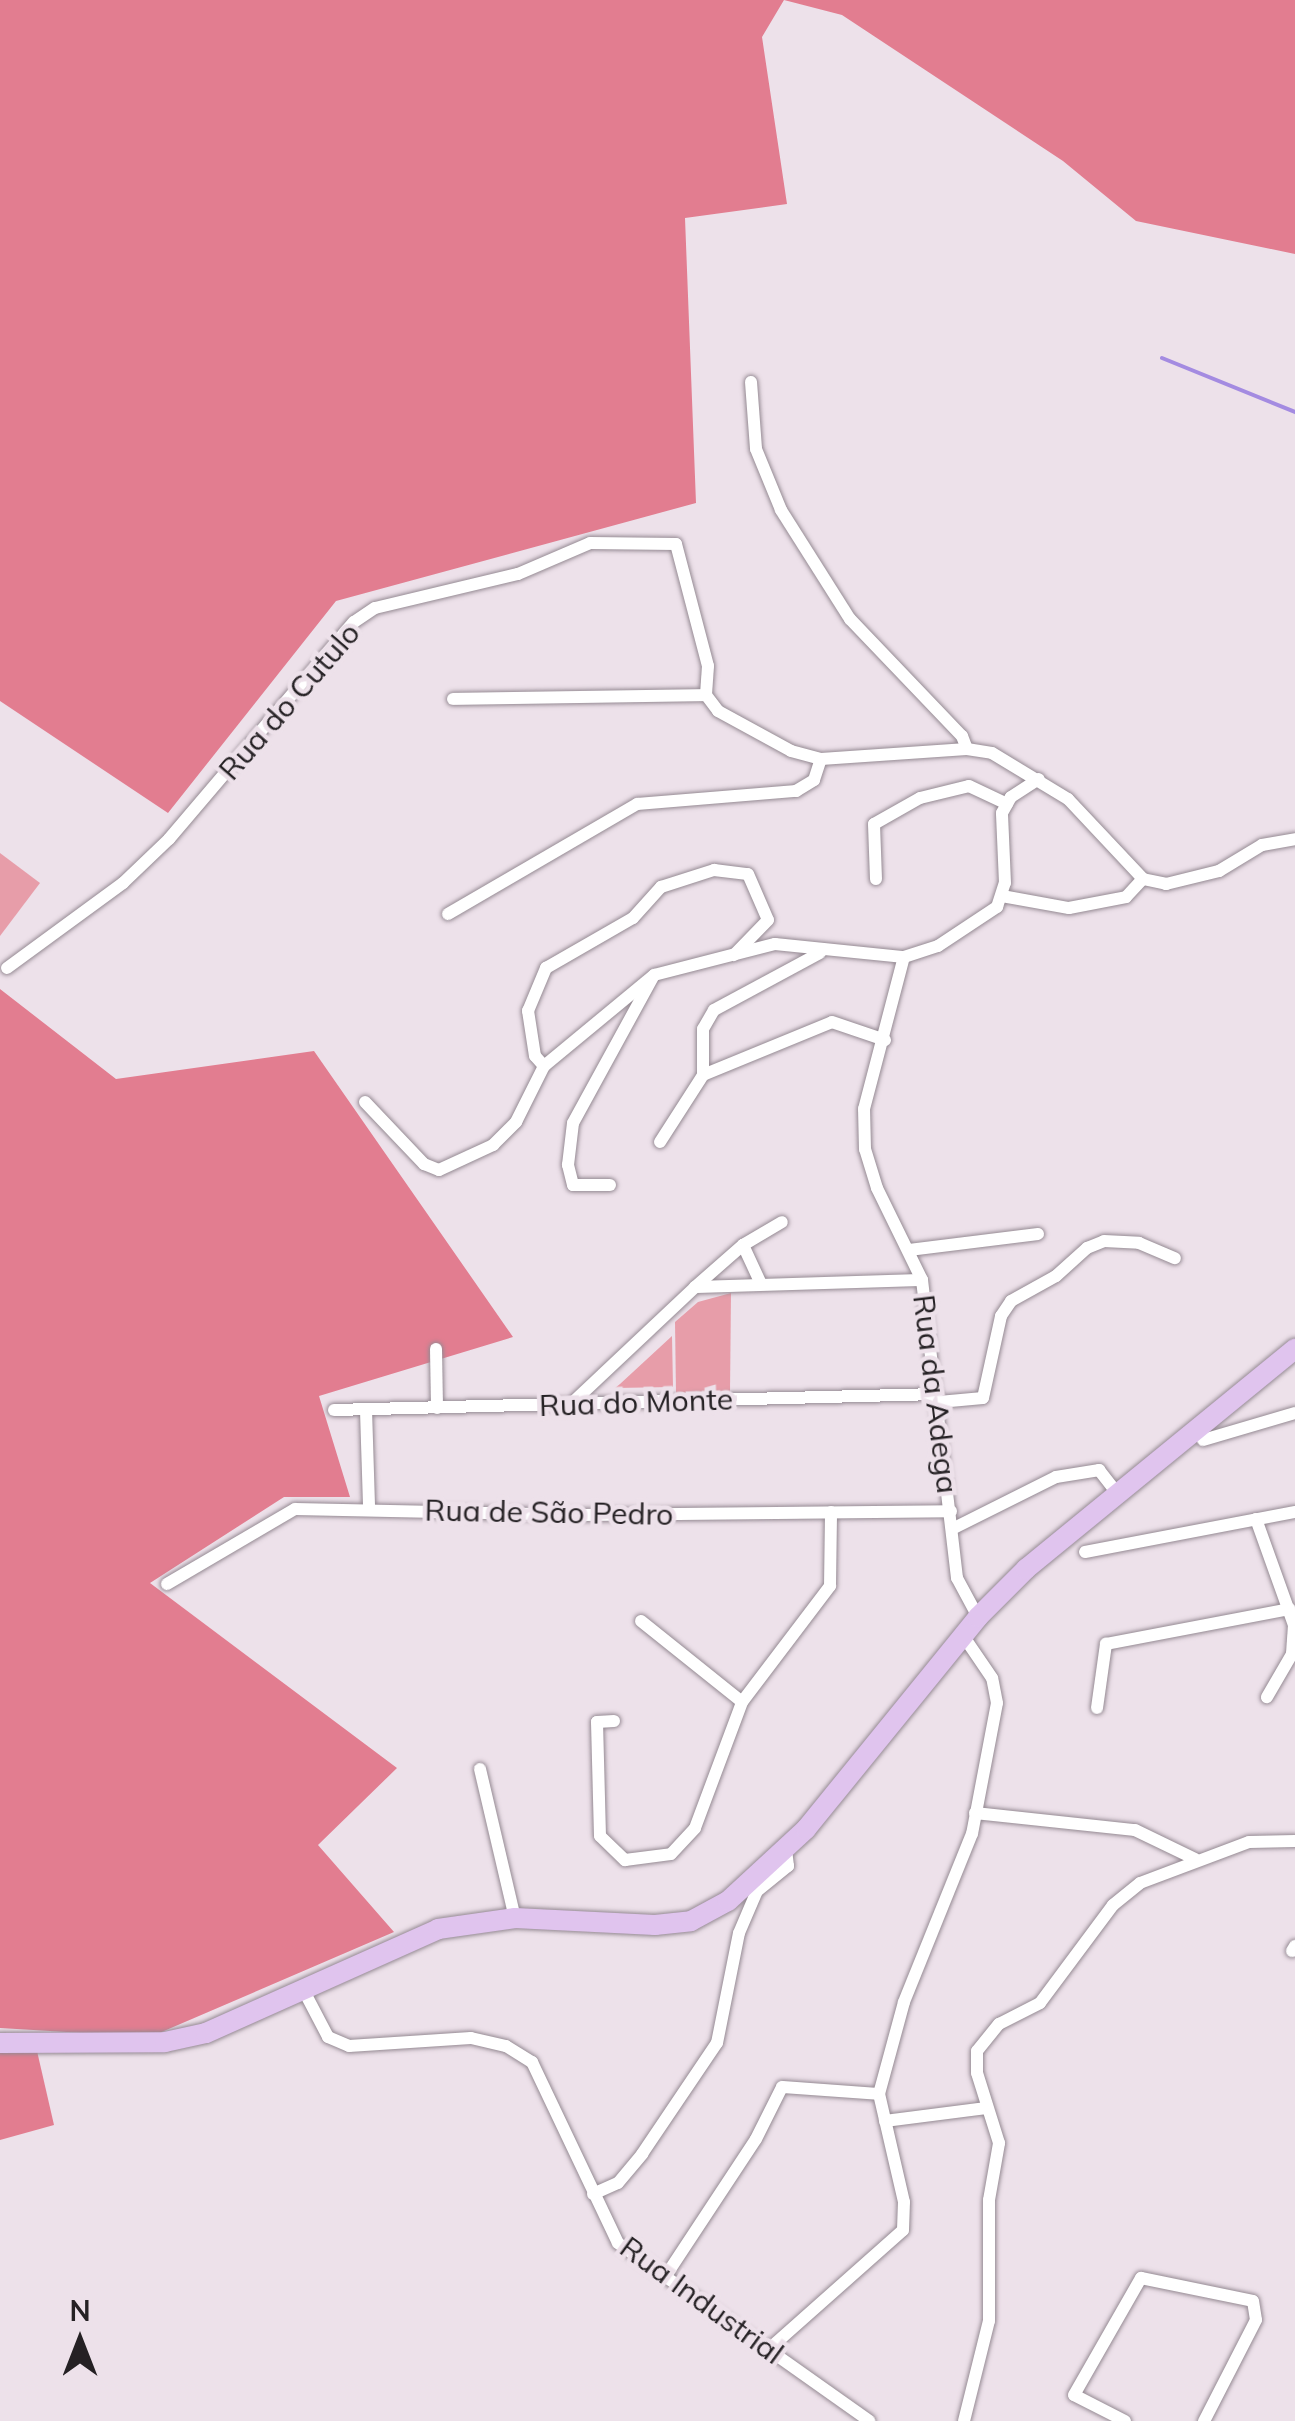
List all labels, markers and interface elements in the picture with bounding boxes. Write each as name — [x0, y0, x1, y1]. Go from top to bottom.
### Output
street label: Rua do Cutulo — [211, 615, 367, 787]
street label: Rua da Adega — [906, 1293, 966, 1495]
street label: Rua do Monte — [538, 1381, 734, 1423]
street label: Rua de São Pedro — [424, 1492, 674, 1532]
street label: Rua Industrial — [613, 2229, 791, 2371]
north arrow — [30, 2291, 130, 2391]
text: N — [69, 2293, 91, 2328]

